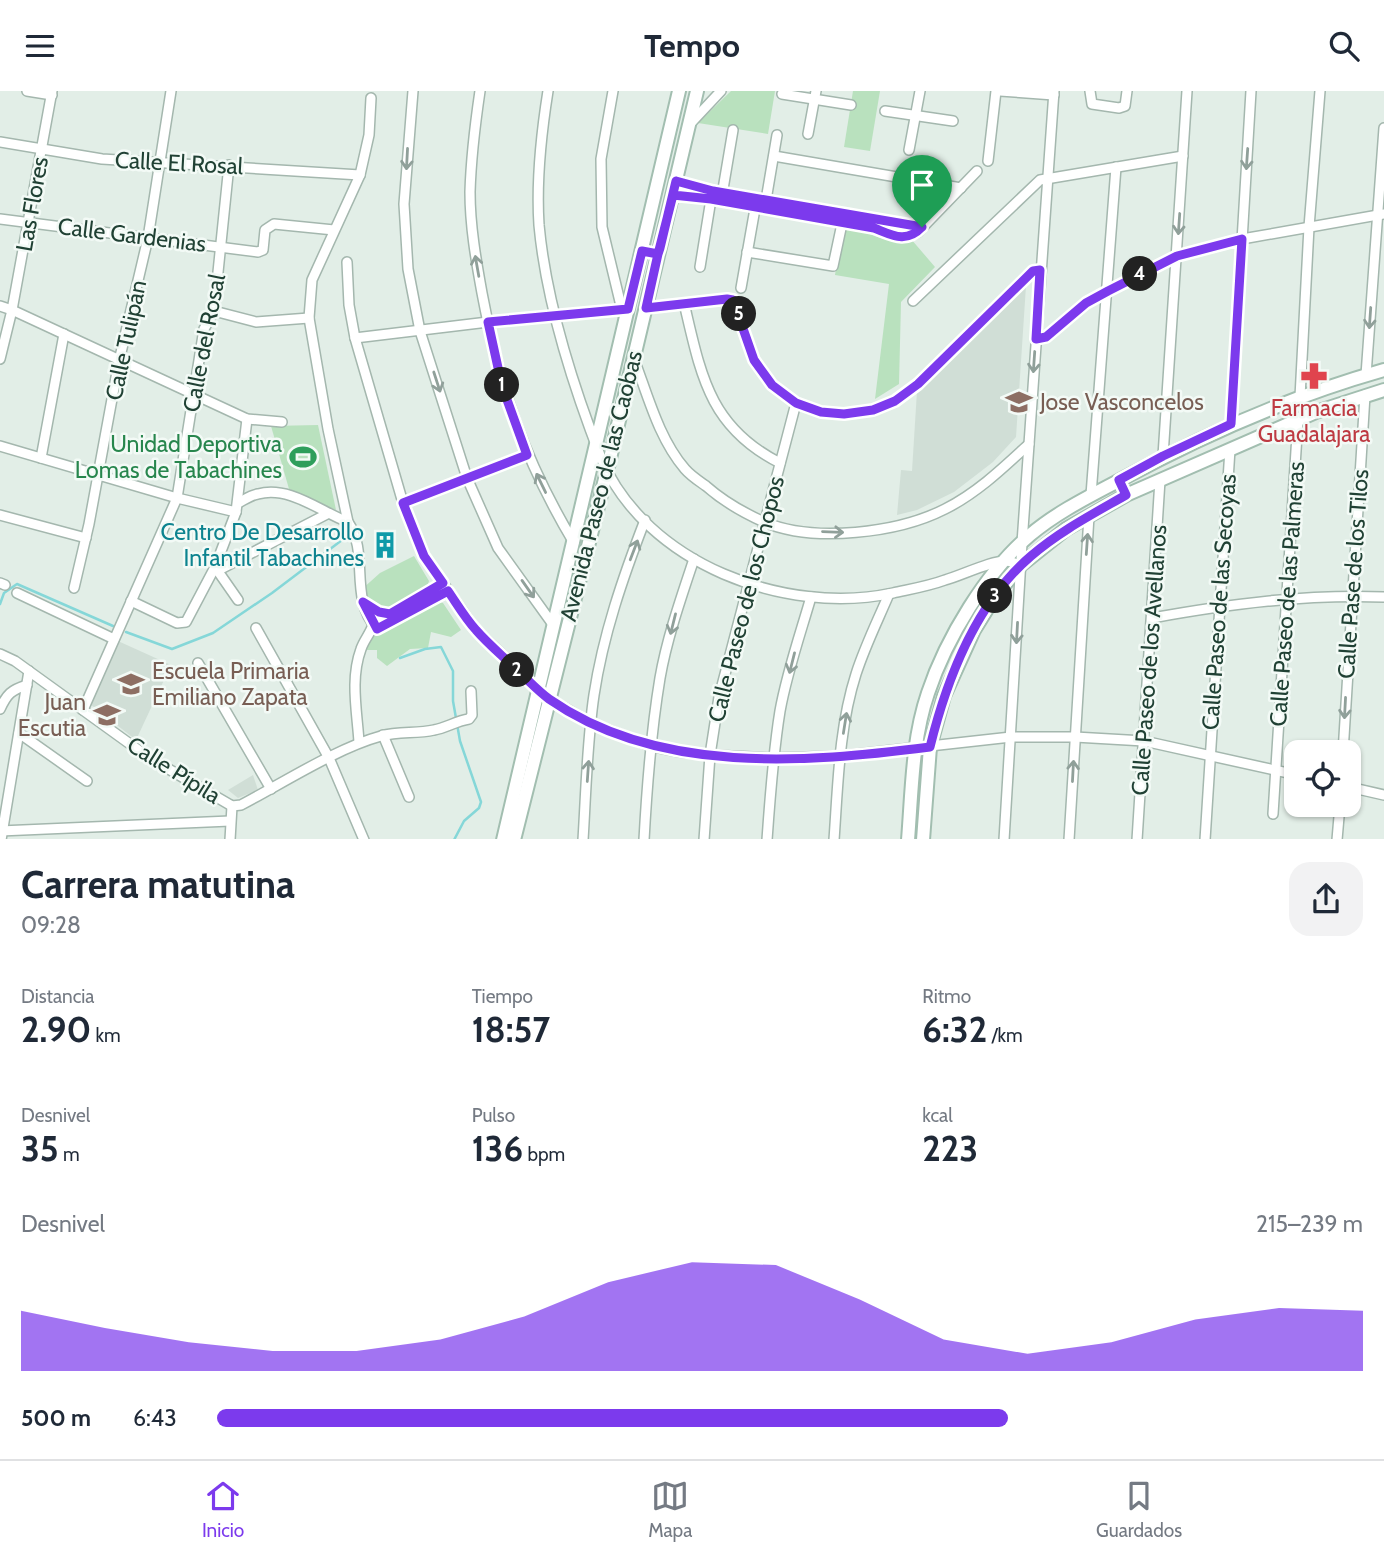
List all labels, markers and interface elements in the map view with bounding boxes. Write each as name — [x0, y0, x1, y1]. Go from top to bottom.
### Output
text: Tempo — [644, 26, 740, 65]
icon: menu — [21, 27, 59, 65]
icon: search — [1325, 27, 1363, 65]
street label: Calle El Rosal — [114, 146, 244, 180]
one-way arrow — [400, 147, 413, 170]
one-way arrow — [1240, 147, 1253, 170]
street label: Las Flores — [10, 155, 54, 253]
pin — [892, 155, 952, 227]
icon: arrive — [903, 166, 941, 204]
street label: Calle Gardenias — [56, 212, 208, 258]
one-way arrow — [1172, 213, 1185, 236]
one-way arrow — [470, 255, 483, 278]
pin: 4 — [1122, 257, 1158, 291]
text: 4 — [1134, 262, 1145, 285]
street label: Calle del Rosal — [177, 271, 231, 414]
street label: Calle Tulipán — [100, 277, 152, 403]
pin: 5 — [722, 297, 756, 332]
text: 5 — [733, 302, 744, 325]
one-way arrow — [1363, 306, 1376, 329]
street label: Avenida Paseo de las Caobas — [554, 348, 648, 624]
one-way arrow — [1027, 350, 1040, 373]
pharmacy icon: Farmacia Guadalajara — [1299, 361, 1329, 391]
pin: 1 — [484, 367, 520, 403]
one-way arrow — [432, 371, 444, 393]
text: 1 — [498, 373, 505, 396]
school or university icon: Jose Vasconcelos — [1004, 387, 1034, 417]
place label: Jose Vasconcelos — [1039, 388, 1204, 416]
place label: Farmacia Guadalajara — [1258, 394, 1370, 448]
place label: Unidad Deportiva Lomas de Tabachines — [75, 430, 282, 484]
sports icon: Unidad Deportiva Lomas de Tabachines — [288, 442, 318, 472]
street label: Calle Paseo de las Palmeras — [1264, 460, 1310, 728]
street label: Calle Pase de los Tilos — [1332, 468, 1374, 680]
one-way arrow — [533, 473, 547, 494]
street label: Calle Paseo de los Chopos — [702, 473, 790, 725]
street label: Calle Paseo de las Secoyas — [1196, 473, 1242, 731]
place label: Centro De Desarrollo Infantil Tabachines — [160, 518, 364, 572]
street label: Calle Paseo de los Avellanos — [1126, 524, 1172, 796]
one-way arrow — [822, 526, 845, 539]
building icon: Centro De Desarrollo Infantil Tabachines — [370, 530, 400, 560]
one-way arrow — [1081, 534, 1094, 556]
one-way arrow — [628, 539, 641, 561]
one-way arrow — [521, 579, 535, 598]
pin: 3 — [978, 579, 1012, 613]
text: 3 — [989, 584, 1000, 607]
one-way arrow — [666, 612, 680, 635]
one-way arrow — [1010, 622, 1023, 644]
one-way arrow — [785, 651, 798, 673]
pin: 2 — [500, 653, 534, 687]
place label: Escuela Primaria Emiliano Zapata — [152, 657, 310, 711]
text: 2 — [511, 658, 522, 681]
school or university icon: Escuela Primaria Emiliano Zapata — [116, 669, 146, 699]
place label: Juan Escutia — [18, 688, 86, 742]
one-way arrow — [1339, 696, 1352, 719]
school or university icon: Juan Escutia — [92, 700, 122, 730]
one-way arrow — [839, 712, 852, 735]
street label: Calle Pípila — [122, 730, 226, 810]
map controls — [1284, 740, 1361, 817]
button: locate — [1284, 740, 1361, 817]
one-way arrow — [582, 761, 595, 783]
one-way arrow — [1067, 761, 1080, 783]
text: Carrera matutina — [21, 861, 295, 908]
button: share — [1289, 862, 1363, 936]
text: 09:28 — [21, 911, 81, 939]
text: Distancia — [21, 985, 95, 1008]
text: Tiempo — [472, 985, 533, 1008]
text: Ritmo — [922, 985, 971, 1008]
text: 2.90 — [21, 1008, 91, 1051]
text: 18:57 — [472, 1008, 550, 1051]
text: 6:32 — [922, 1008, 987, 1051]
text: km — [91, 1024, 121, 1047]
text: /km — [987, 1024, 1023, 1047]
text: Desnivel — [21, 1104, 90, 1127]
text: Pulso — [472, 1104, 515, 1127]
text: kcal — [922, 1104, 953, 1127]
text: 35 — [21, 1127, 59, 1170]
text: 136 — [472, 1127, 523, 1170]
text: 223 — [922, 1127, 978, 1170]
text: m — [59, 1143, 80, 1166]
text: bpm — [523, 1143, 565, 1166]
text: Desnivel — [21, 1210, 105, 1238]
text: 215–239 m — [1256, 1210, 1363, 1238]
text: 500 m — [21, 1404, 91, 1432]
text: 6:43 — [133, 1404, 177, 1432]
tab: Inicio — [202, 1477, 244, 1542]
tab: Mapa — [648, 1477, 692, 1542]
tab: Guardados — [1096, 1477, 1182, 1542]

